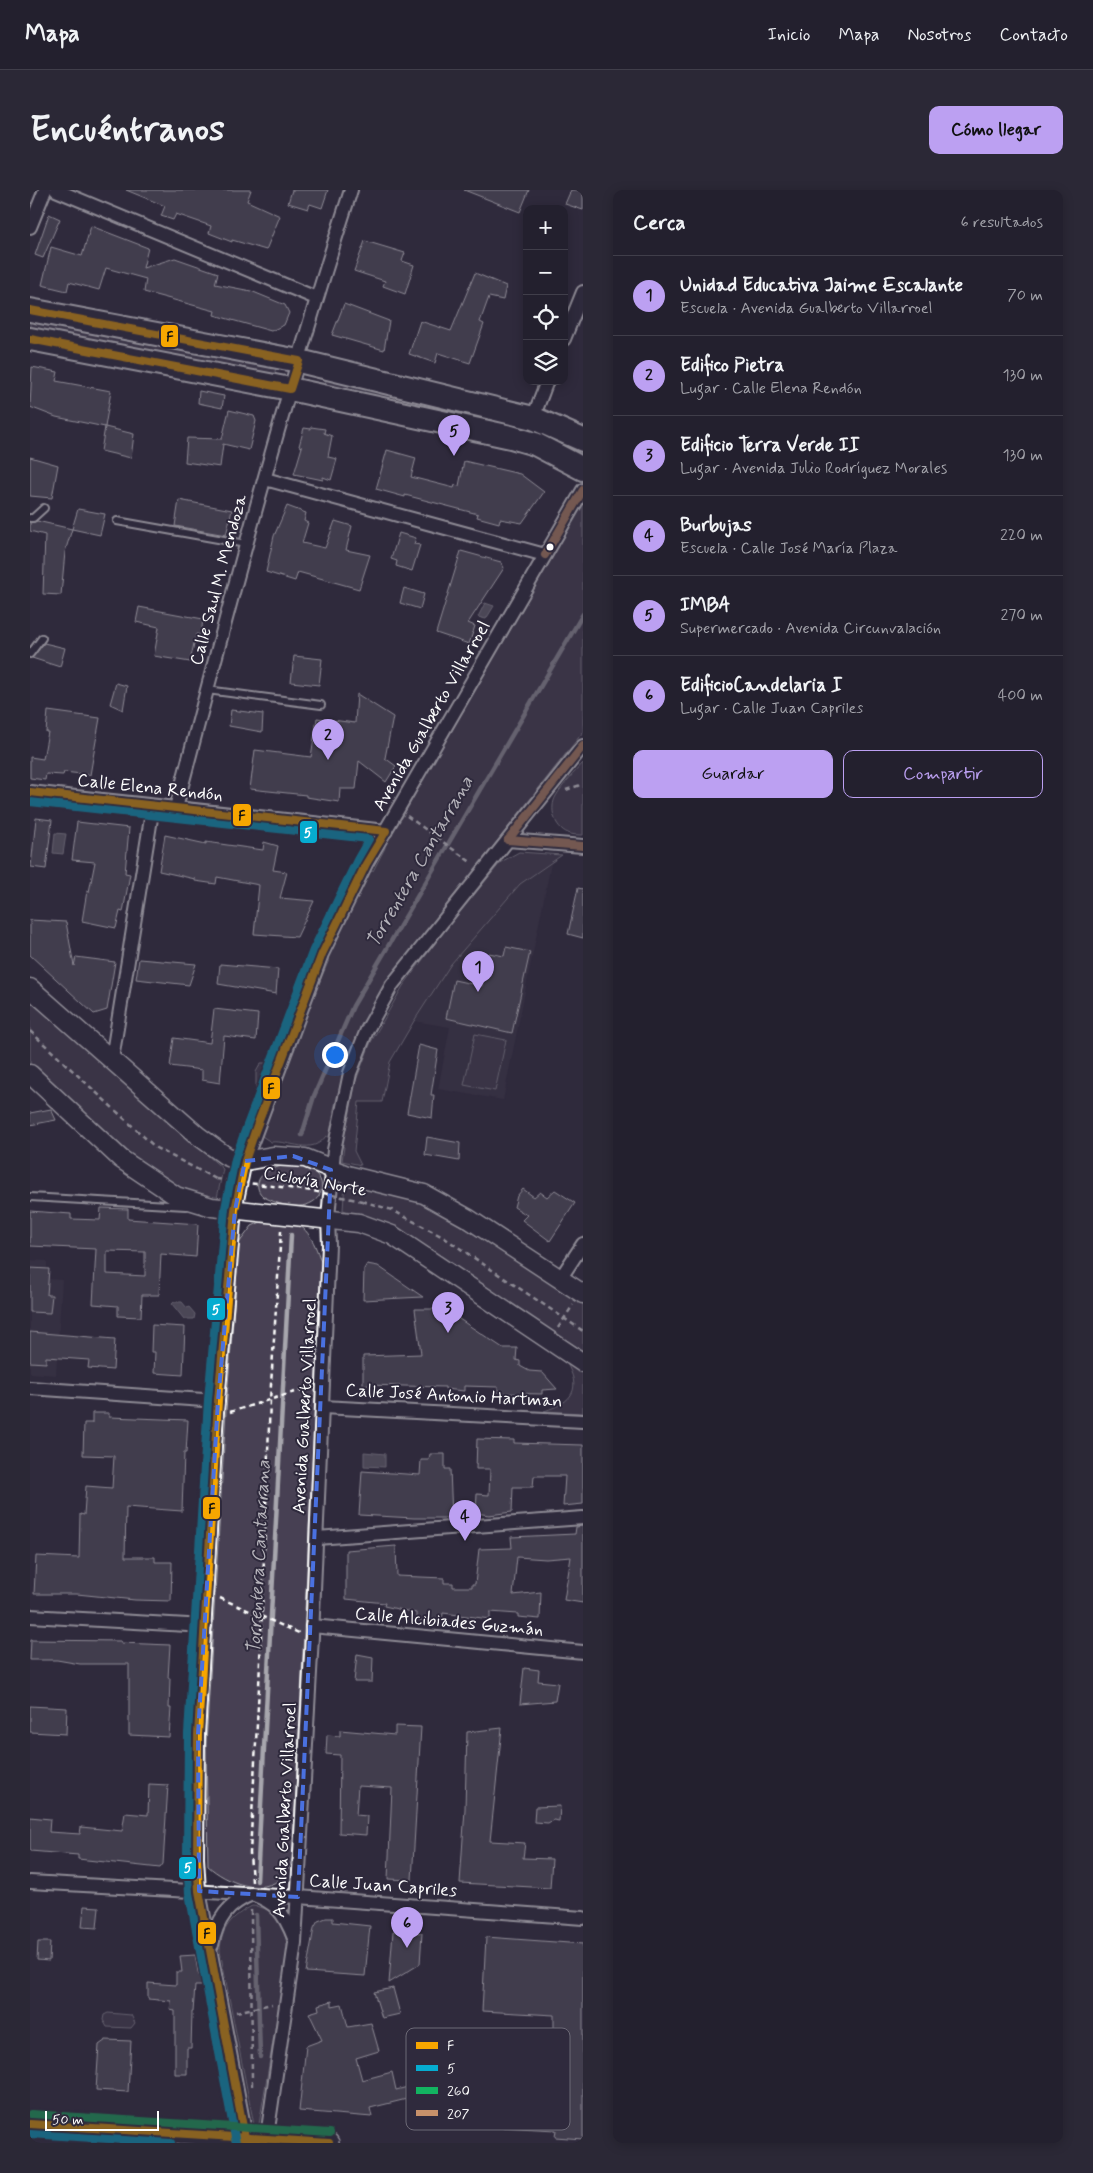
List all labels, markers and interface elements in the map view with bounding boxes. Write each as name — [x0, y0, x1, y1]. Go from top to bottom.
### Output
text: Mapa — [25, 19, 80, 50]
text: Inicio — [768, 23, 810, 47]
text: Mapa — [838, 23, 879, 47]
text: Nosotros — [907, 23, 972, 47]
text: Contacto — [1000, 23, 1068, 47]
button: Cómo llegar — [929, 106, 1063, 154]
text: Encuéntranos — [30, 107, 225, 153]
map controls — [523, 205, 568, 385]
button: + — [523, 205, 568, 250]
text: Cerca — [633, 209, 686, 237]
text: 6 resultados — [961, 212, 1043, 233]
button: − — [523, 250, 568, 295]
text: Unidad Educativa Jaime Escalante — [680, 273, 963, 298]
text: 1 — [645, 285, 653, 306]
text: 70 m — [1007, 285, 1043, 306]
button: locate — [523, 295, 568, 340]
text: Escuela · Avenida Gualberto Villarroel — [680, 298, 933, 319]
line badge: F — [160, 324, 179, 348]
text: F — [166, 328, 174, 346]
button: layers — [523, 340, 568, 385]
text: Edifico Pietra — [680, 353, 784, 378]
text: 2 — [645, 365, 653, 386]
text: 130 m — [1002, 365, 1043, 386]
text: Lugar · Calle Elena Rendón — [680, 378, 862, 399]
pin: 5 — [438, 415, 470, 456]
text: Edificio Terra Verde II — [680, 433, 860, 458]
text: 3 — [645, 445, 653, 466]
text: 130 m — [1002, 445, 1043, 466]
text: Lugar · Avenida Julio Rodríguez Morales — [680, 458, 947, 479]
street label: Calle Saul M. Mendoza — [185, 492, 253, 668]
text: Burbujas — [680, 513, 752, 538]
text: 4 — [644, 525, 654, 546]
text: 220 m — [1000, 525, 1043, 546]
text: Escuela · Calle José María Plaza — [680, 538, 897, 559]
unlabelled marker — [545, 542, 555, 552]
text: IMBA — [680, 593, 730, 618]
text: 5 — [644, 605, 654, 626]
text: 270 m — [1000, 605, 1043, 626]
street label: Avenida Gualberto Villarroel — [368, 616, 496, 816]
text: Supermercado · Avenida Circunvalación — [680, 618, 941, 639]
text: EdificioCandelaria I — [680, 673, 843, 698]
text: 6 — [645, 685, 653, 706]
text: 400 m — [998, 685, 1043, 706]
text: Lugar · Calle Juan Capriles — [680, 698, 863, 719]
pin: 2 — [312, 719, 344, 760]
button: Guardar — [633, 750, 833, 798]
button: Compartir — [843, 750, 1043, 798]
street label: Calle Elena Rendón — [76, 768, 224, 808]
water label: Torrentera Cantarrana — [361, 771, 480, 952]
line badge: F — [232, 803, 252, 827]
text: F — [238, 807, 246, 825]
line badge: 5 — [299, 820, 318, 844]
text: 5 — [304, 824, 313, 842]
pin: 1 — [462, 951, 494, 992]
your location — [322, 1042, 348, 1068]
line badge: F — [262, 1076, 281, 1100]
text: F — [267, 1080, 275, 1098]
street label: Ciclovía Norte — [261, 1161, 369, 1203]
pin: 3 — [432, 1292, 464, 1333]
line badge: 5 — [206, 1297, 226, 1321]
street label: Avenida Gualberto Villarroel — [287, 1298, 323, 1514]
text: 5 — [212, 1301, 221, 1319]
street label: Calle José Antonio Hartman — [345, 1378, 563, 1414]
water label: Torrentera Cantarrana — [241, 1459, 277, 1655]
line badge: F — [202, 1496, 221, 1520]
text: F — [208, 1500, 216, 1518]
pin: 4 — [449, 1500, 481, 1541]
street label: Calle Alcibiades Guzmán — [354, 1602, 544, 1642]
street label: Avenida Gualberto Villarroel — [267, 1702, 303, 1918]
line badge: 5 — [178, 1856, 197, 1880]
text: 5 — [184, 1859, 193, 1877]
street label: Calle Juan Capriles — [308, 1869, 458, 1903]
pin: 6 — [391, 1907, 423, 1948]
line badge: F — [197, 1921, 217, 1945]
text: F — [203, 1925, 211, 1943]
legend — [406, 2028, 570, 2130]
text: F — [447, 2037, 454, 2055]
text: 5 — [447, 2060, 455, 2078]
text: 260 — [447, 2082, 470, 2100]
text: 207 — [447, 2105, 470, 2123]
scale bar — [45, 2108, 159, 2131]
text: 50 m — [52, 2111, 83, 2129]

